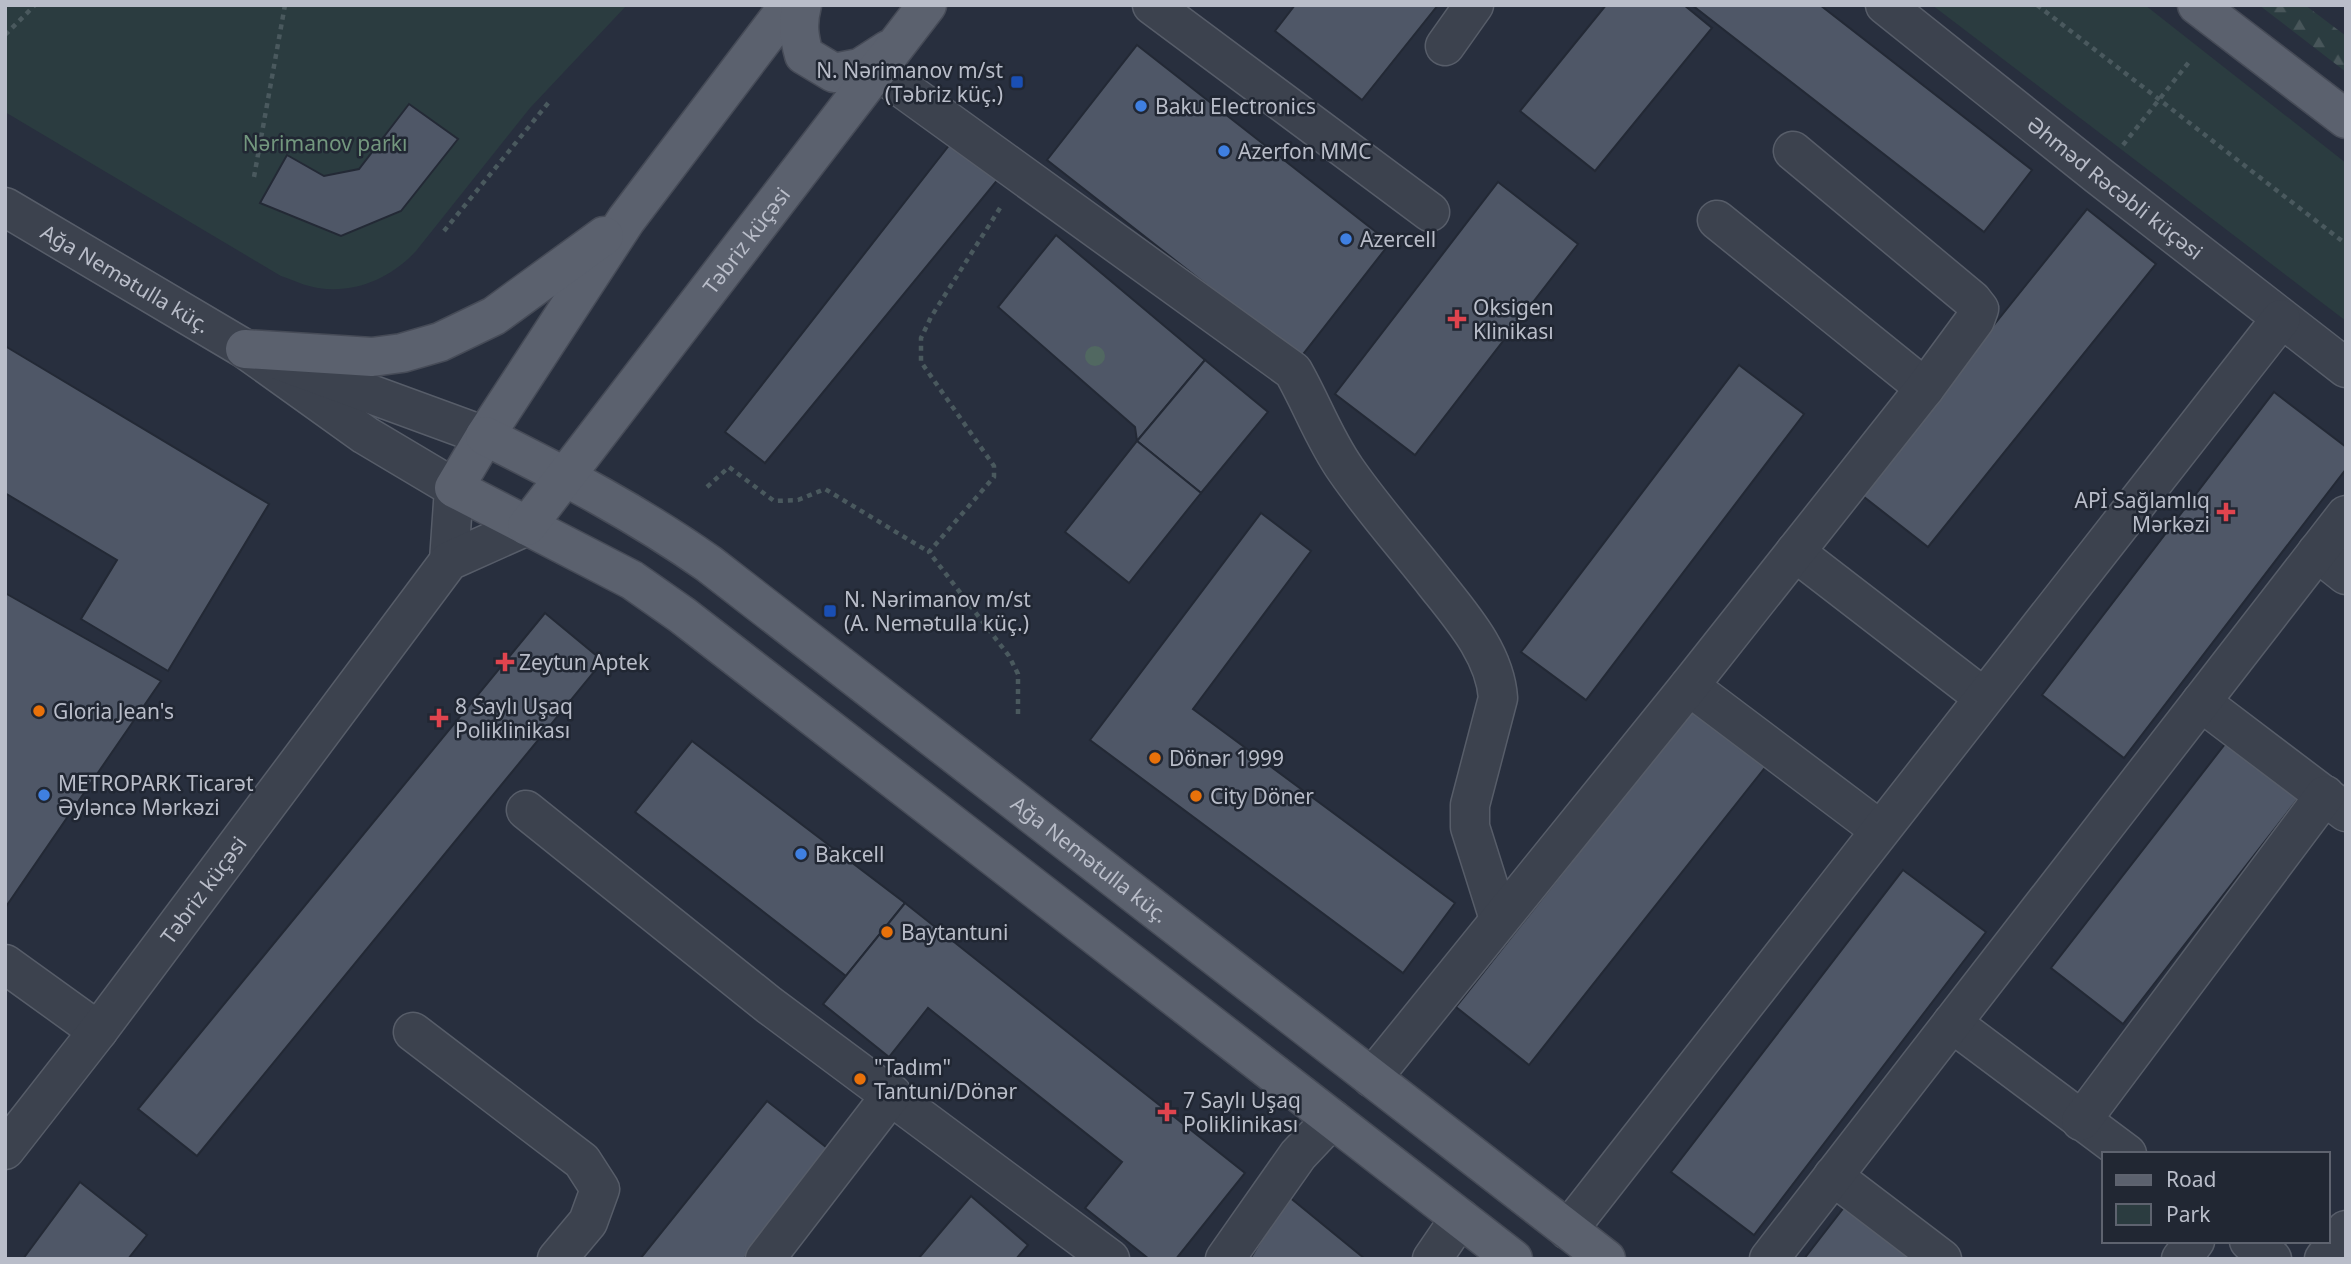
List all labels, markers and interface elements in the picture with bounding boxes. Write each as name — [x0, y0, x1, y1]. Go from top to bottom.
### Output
place label: N. Nərimanov m/st (Təbriz küç.) — [816, 56, 1003, 108]
marker: N. Nərimanov m/st (Təbriz küç.) — [1009, 74, 1025, 90]
place label: Baku Electronics — [1155, 92, 1316, 120]
marker: Baku Electronics — [1133, 98, 1149, 114]
street label: Əhməd Rəcəbli küçəsi — [2022, 110, 2209, 266]
park label: Nərimanov parkı — [243, 129, 407, 157]
place label: Azerfon MMC — [1238, 137, 1372, 165]
marker: Azerfon MMC — [1216, 143, 1232, 159]
street label: Təbriz küçəsi — [696, 181, 796, 300]
street label: Ağa Nemətulla küç. — [36, 217, 215, 339]
place label: Azercell — [1360, 225, 1436, 253]
marker: Azercell — [1338, 231, 1354, 247]
place label: Oksigen Klinikası — [1473, 293, 1554, 345]
marker: Oksigen Klinikası — [1447, 309, 1467, 329]
place label: APİ Sağlamlıq Mərkəzi — [2074, 486, 2210, 538]
marker: APİ Sağlamlıq Mərkəzi — [2216, 502, 2236, 522]
place label: N. Nərimanov m/st (A. Nemətulla küç.) — [844, 585, 1031, 637]
marker: N. Nərimanov m/st (A. Nemətulla küç.) — [822, 603, 838, 619]
place label: Zeytun Aptek — [519, 648, 650, 676]
marker: Zeytun Aptek — [497, 654, 513, 670]
place label: 8 Saylı Uşaq Poliklinikası — [455, 692, 573, 744]
place label: Gloria Jean's — [53, 697, 174, 725]
marker: Gloria Jean's — [31, 703, 47, 719]
marker: 8 Saylı Uşaq Poliklinikası — [429, 708, 449, 728]
place label: Dönər 1999 — [1169, 744, 1284, 772]
marker: Dönər 1999 — [1147, 750, 1163, 766]
place label: METROPARK Ticarət Əyləncə Mərkəzi — [58, 769, 254, 821]
place label: City Döner — [1210, 782, 1314, 810]
marker: METROPARK Ticarət Əyləncə Mərkəzi — [36, 787, 52, 803]
marker: City Döner — [1188, 788, 1204, 804]
street label: Ağa Nemətulla küç. — [1006, 789, 1174, 929]
street label: Təbriz küçəsi — [154, 831, 253, 949]
place label: Bakcell — [815, 840, 884, 868]
marker: Bakcell — [793, 846, 809, 862]
place label: Baytantuni — [901, 918, 1008, 946]
marker: Baytantuni — [879, 924, 895, 940]
place label: "Tadım" Tantuni/Dönər — [874, 1053, 1017, 1105]
marker: "Tadım" Tantuni/Dönər — [852, 1071, 868, 1087]
place label: 7 Saylı Uşaq Poliklinikası — [1183, 1086, 1301, 1138]
marker: 7 Saylı Uşaq Poliklinikası — [1157, 1102, 1177, 1122]
legend — [2102, 1152, 2330, 1243]
text: Road — [2166, 1165, 2216, 1193]
text: Park — [2166, 1200, 2211, 1228]

